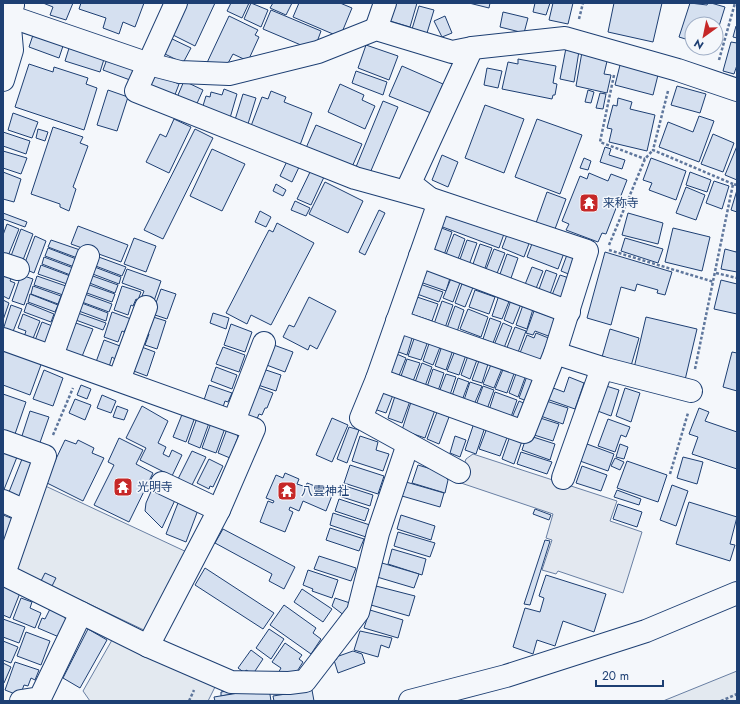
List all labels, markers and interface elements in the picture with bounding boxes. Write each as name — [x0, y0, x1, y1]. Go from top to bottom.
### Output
north arrow — [684, 16, 724, 56]
text: N — [691, 35, 707, 53]
temple icon: 来称寺 — [578, 192, 600, 214]
place label: 来称寺 — [603, 194, 639, 212]
temple icon: 光明寺 — [112, 476, 134, 498]
place label: 光明寺 — [137, 478, 173, 496]
temple icon: 八雲神社 — [276, 480, 298, 502]
place label: 八雲神社 — [301, 482, 349, 500]
scale bar — [596, 662, 663, 688]
text: 20 m — [602, 667, 629, 685]

